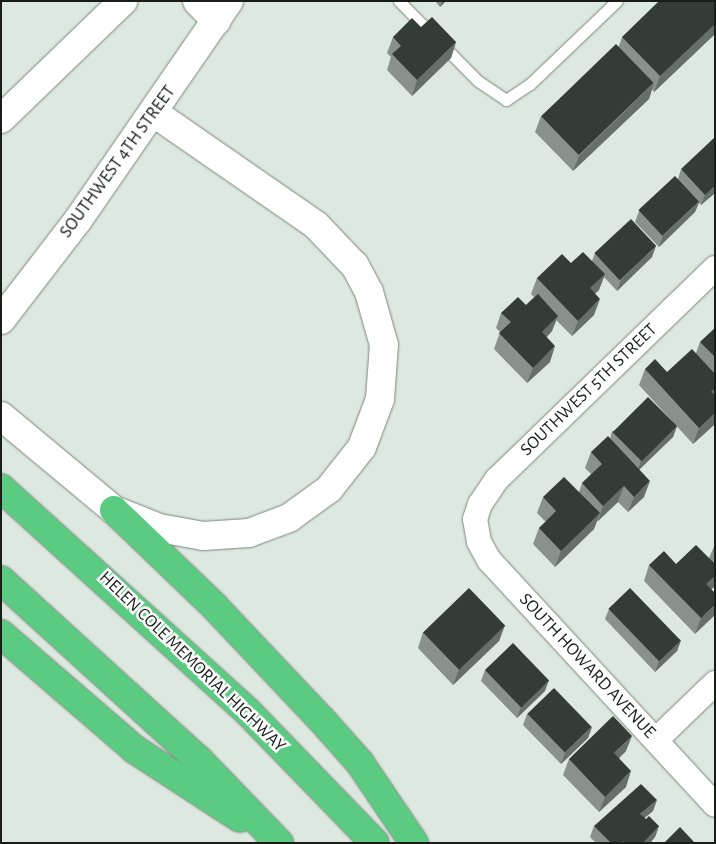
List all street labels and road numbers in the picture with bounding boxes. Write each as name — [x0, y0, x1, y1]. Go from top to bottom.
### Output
street label: SOUTHWEST 4TH STREET — [56, 82, 180, 242]
street label: SOUTHWEST 5TH STREET — [516, 319, 662, 461]
street label: HELEN COLE MEMORIAL HIGHWAY — [94, 567, 290, 757]
street label: SOUTH HOWARD AVENUE — [514, 589, 660, 743]

